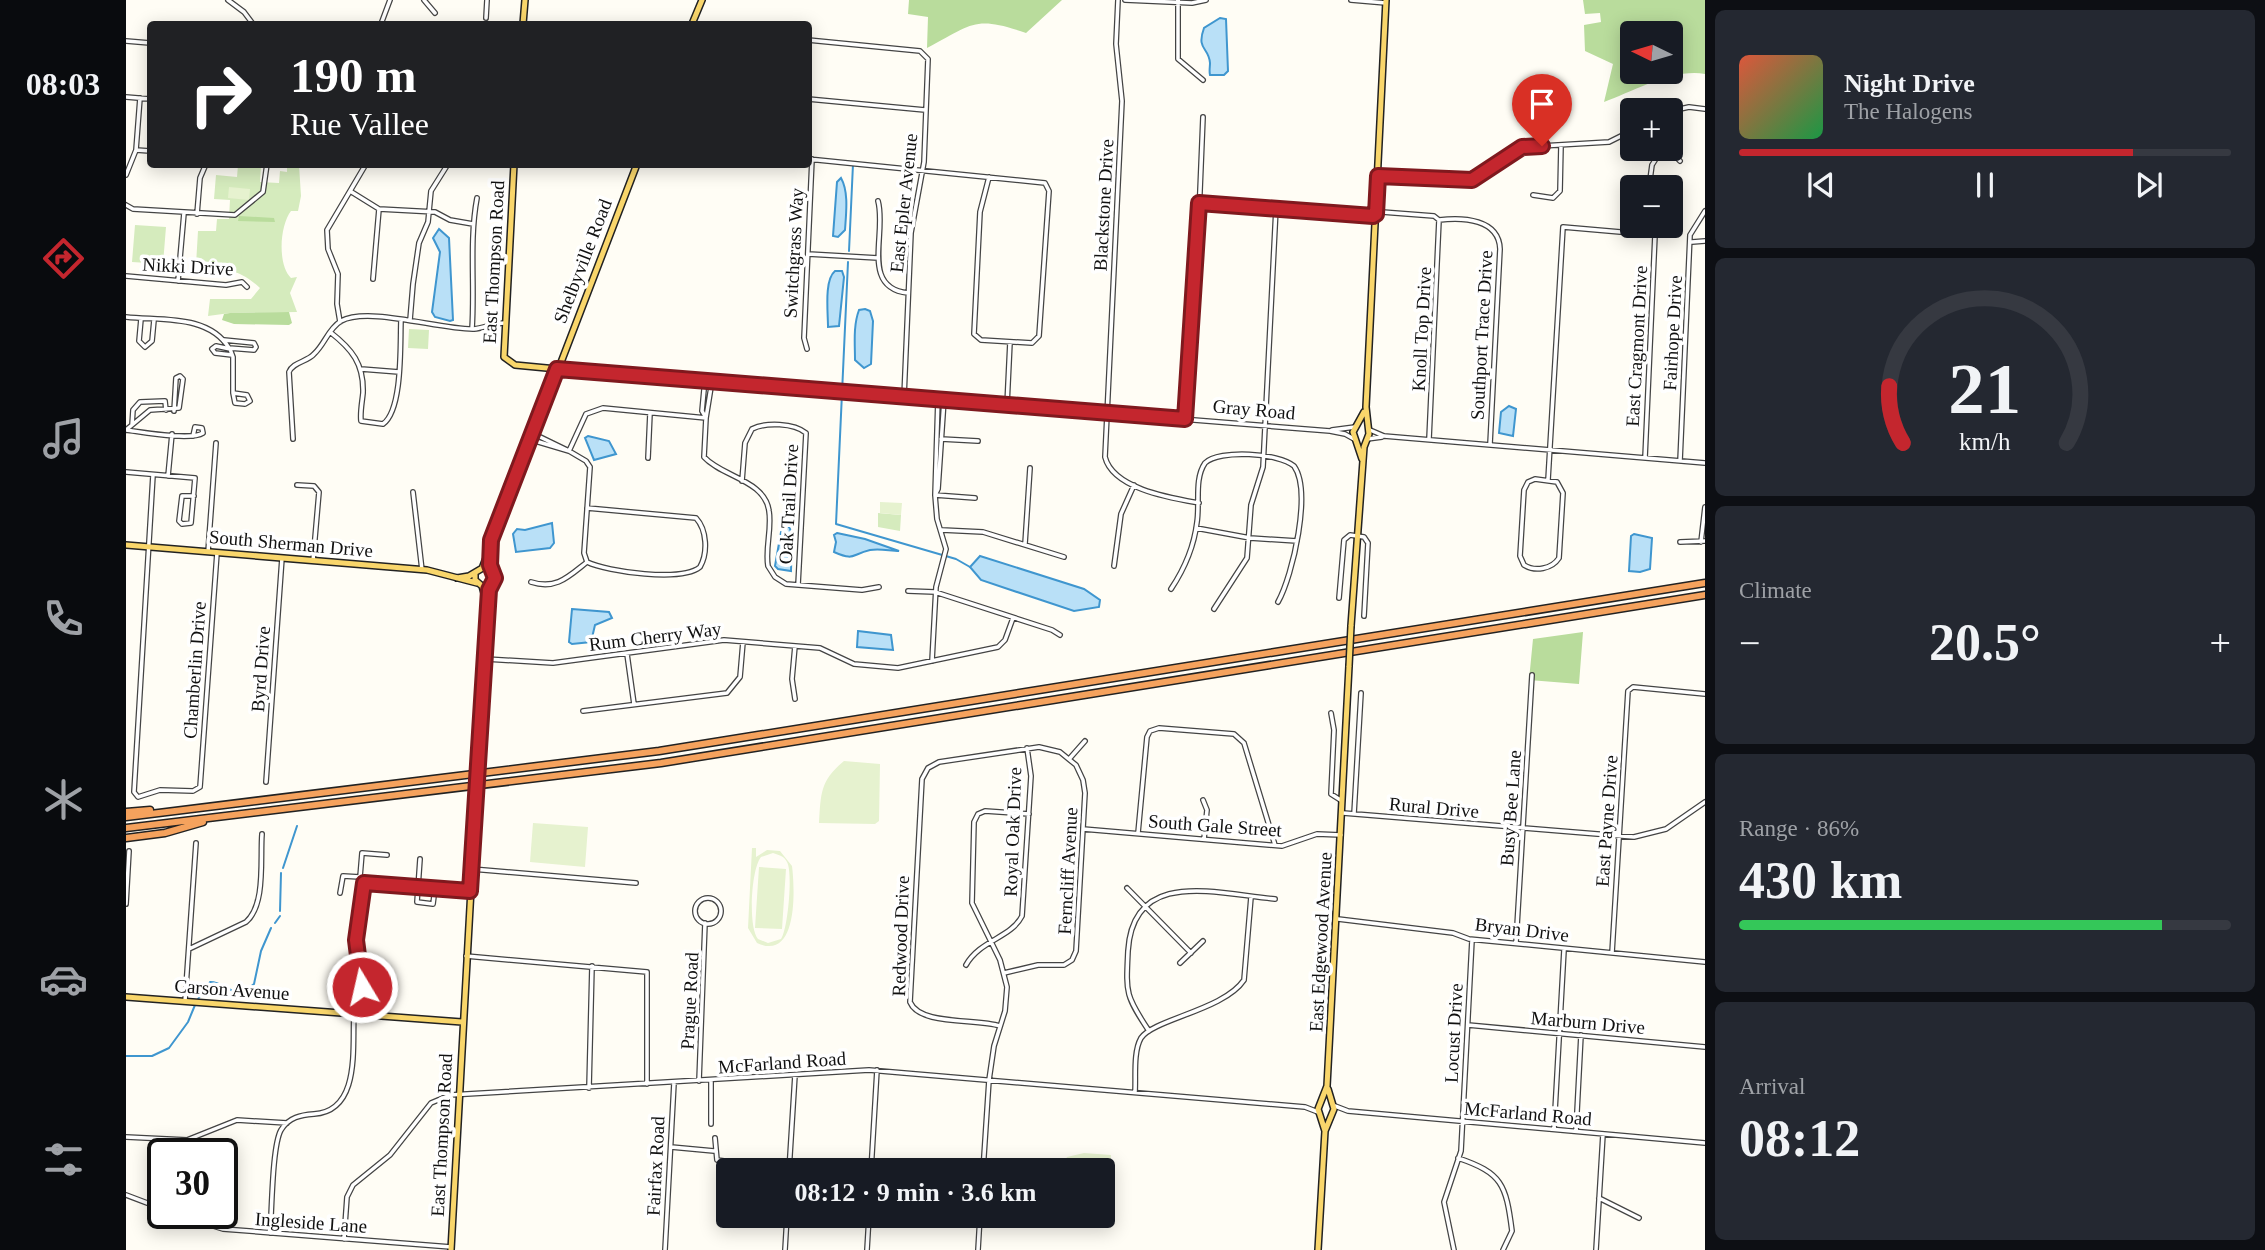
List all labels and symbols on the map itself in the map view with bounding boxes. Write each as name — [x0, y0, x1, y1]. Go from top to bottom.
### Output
north arrow — [1620, 21, 1684, 84]
pin — [1512, 74, 1572, 146]
street label: East Epler Avenue — [886, 132, 921, 274]
street label: Blackstone Drive — [1090, 138, 1117, 272]
street label: East Thompson Road — [479, 179, 508, 344]
street label: Switchgrass Way — [780, 187, 807, 319]
street label: Shelbyville Road — [549, 196, 616, 326]
street label: Southport Trace Drive — [1467, 250, 1496, 420]
street label: Nikki Drive — [142, 254, 234, 279]
street label: East Cragmont Drive — [1622, 265, 1651, 427]
street label: Knoll Top Drive — [1408, 266, 1435, 392]
street label: Fairhope Drive — [1659, 275, 1686, 391]
street label: Gray Road — [1212, 395, 1297, 424]
street label: Oak Trail Drive — [775, 443, 802, 565]
street label: South Sherman Drive — [208, 526, 374, 561]
street label: Chamberlin Drive — [179, 601, 210, 739]
street label: Rum Cherry Way — [588, 618, 723, 655]
street label: Byrd Drive — [247, 625, 274, 713]
street label: Busy Bee Lane — [1496, 749, 1525, 867]
street label: East Payne Drive — [1591, 755, 1622, 888]
street label: Royal Oak Drive — [1000, 767, 1025, 897]
street label: Rural Drive — [1388, 793, 1480, 822]
street label: Ferncliff Avenue — [1054, 807, 1081, 935]
street label: South Gale Street — [1147, 810, 1283, 841]
street label: East Edgewood Avenue — [1305, 852, 1336, 1033]
street label: Redwood Drive — [888, 875, 913, 997]
street label: Bryan Drive — [1474, 913, 1570, 946]
position arrow — [325, 950, 399, 1024]
street label: Prague Road — [676, 951, 703, 1050]
street label: Carson Avenue — [174, 975, 290, 1004]
street label: Locust Drive — [1440, 983, 1467, 1083]
street label: Marburn Drive — [1530, 1007, 1646, 1038]
street label: McFarland Road — [717, 1048, 847, 1077]
street label: East Thompson Road — [427, 1052, 456, 1217]
street label: McFarland Road — [1463, 1097, 1593, 1130]
street label: Fairfax Road — [642, 1115, 669, 1216]
speed limit sign: 30 — [147, 1138, 238, 1229]
street label: Ingleside Lane — [254, 1208, 368, 1237]

